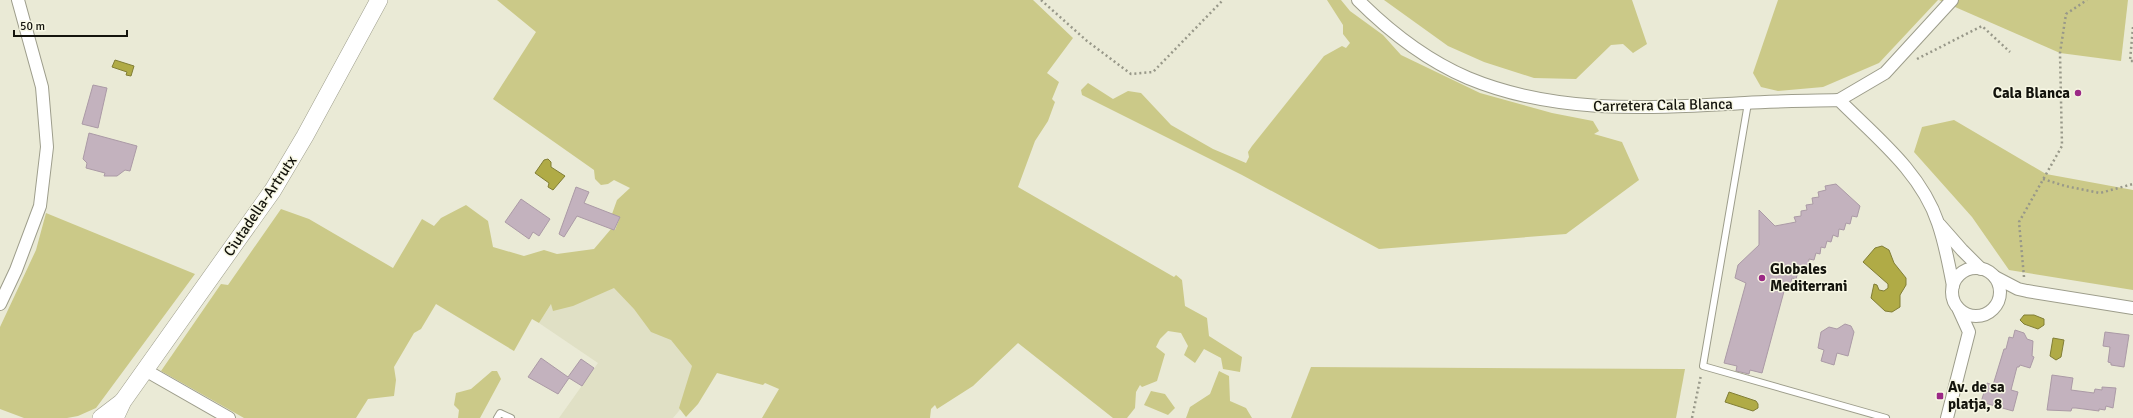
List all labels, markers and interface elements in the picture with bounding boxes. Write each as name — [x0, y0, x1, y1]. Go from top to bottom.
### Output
scale bar — [14, 12, 127, 38]
text: 50 m — [20, 19, 45, 34]
place label: Cala Blanca — [1993, 84, 2070, 102]
marker: Cala Blanca — [2073, 88, 2083, 98]
street label: Carretera Cala Blanca — [1593, 95, 1733, 115]
street label: Ciutadella-Artrutx — [220, 152, 300, 260]
place label: Globales Mediterrani — [1770, 260, 1848, 295]
marker: Globales Mediterrani — [1757, 273, 1767, 283]
place label: Av. de sa platja, 8 — [1948, 378, 2005, 413]
marker: Av. de sa platja, 8 — [1935, 391, 1945, 401]

